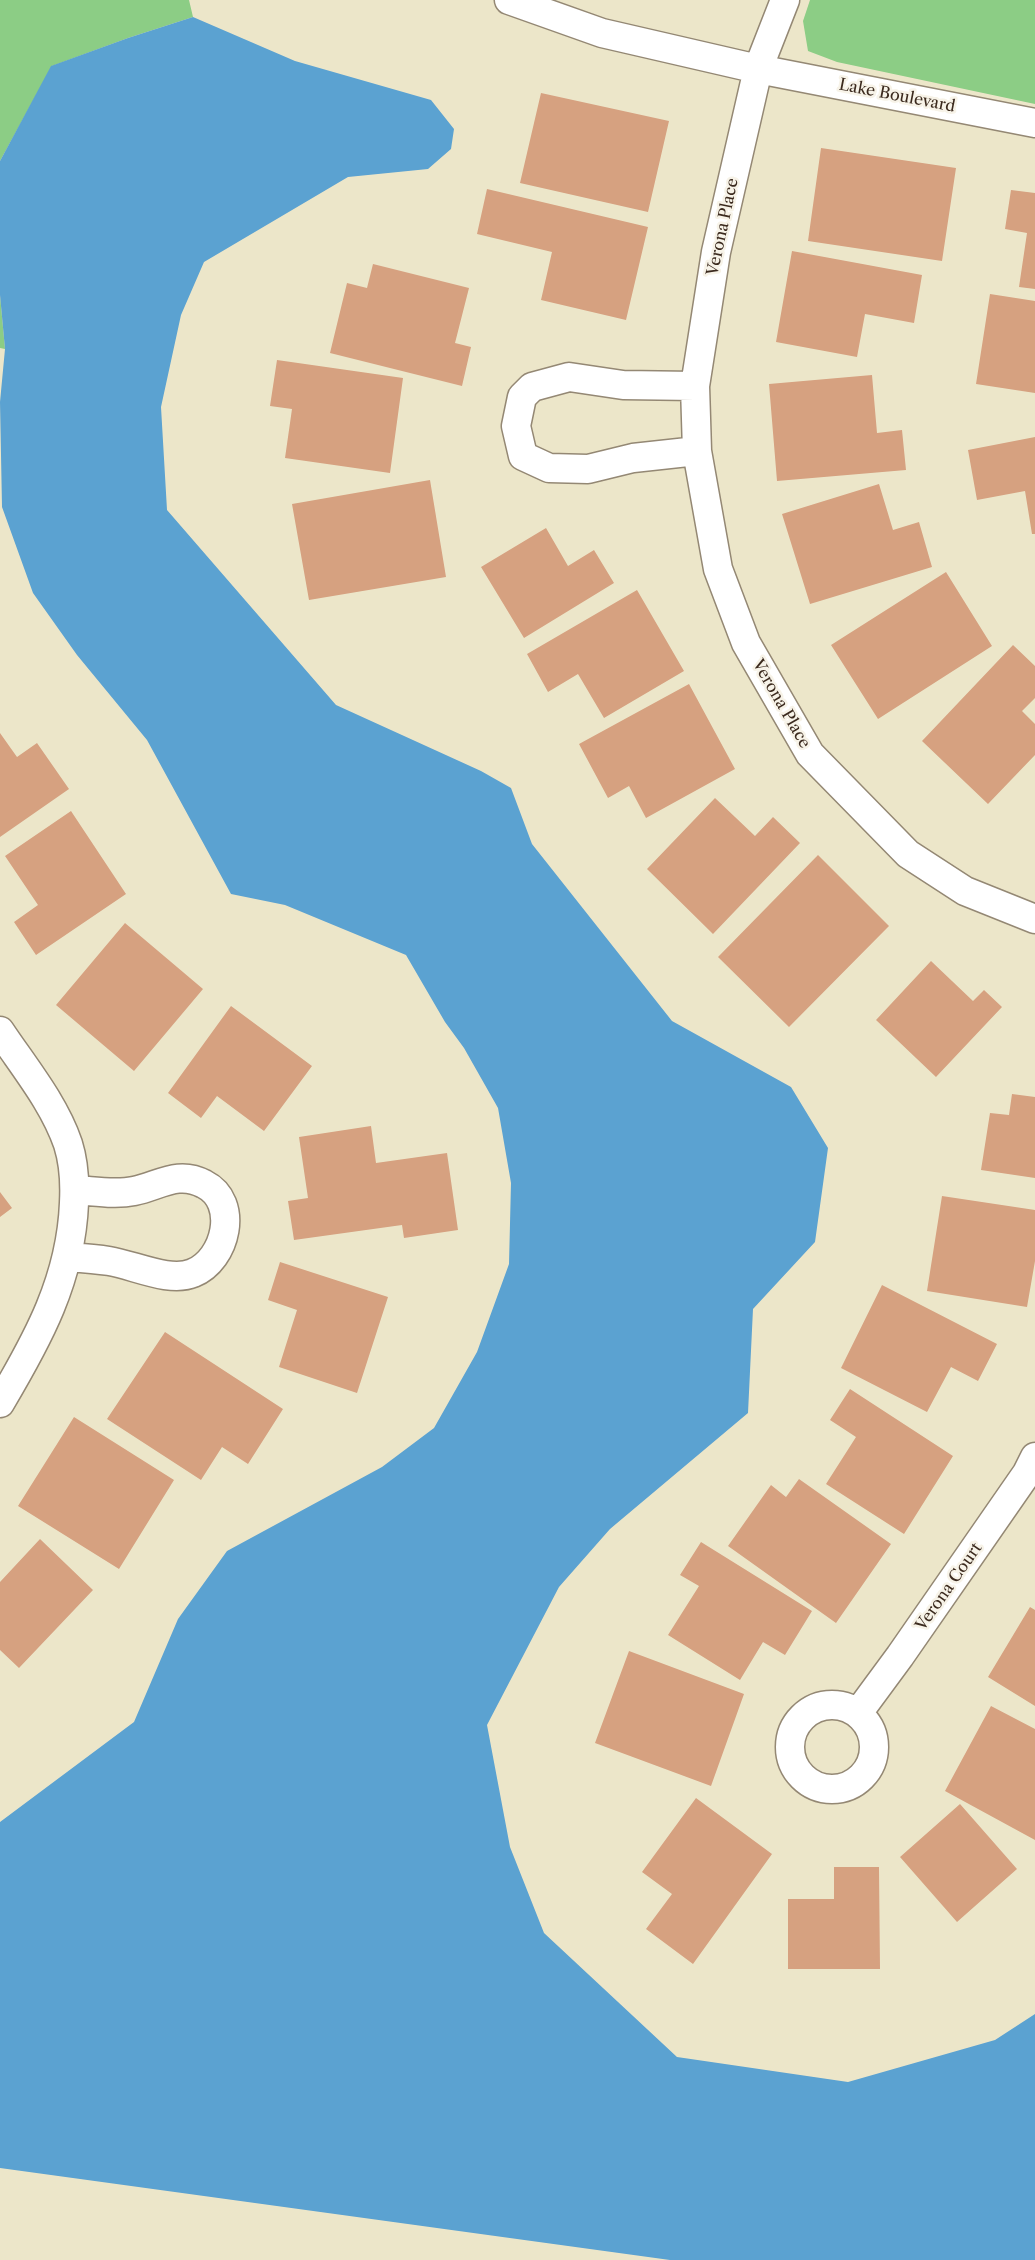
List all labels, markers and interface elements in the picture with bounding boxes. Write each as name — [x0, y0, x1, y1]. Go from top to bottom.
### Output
street label: Lake Boulevard — [837, 75, 957, 117]
street label: Verona Place — [703, 176, 743, 278]
street label: Verona Place — [748, 656, 814, 752]
street label: Verona Court — [912, 1539, 986, 1635]

